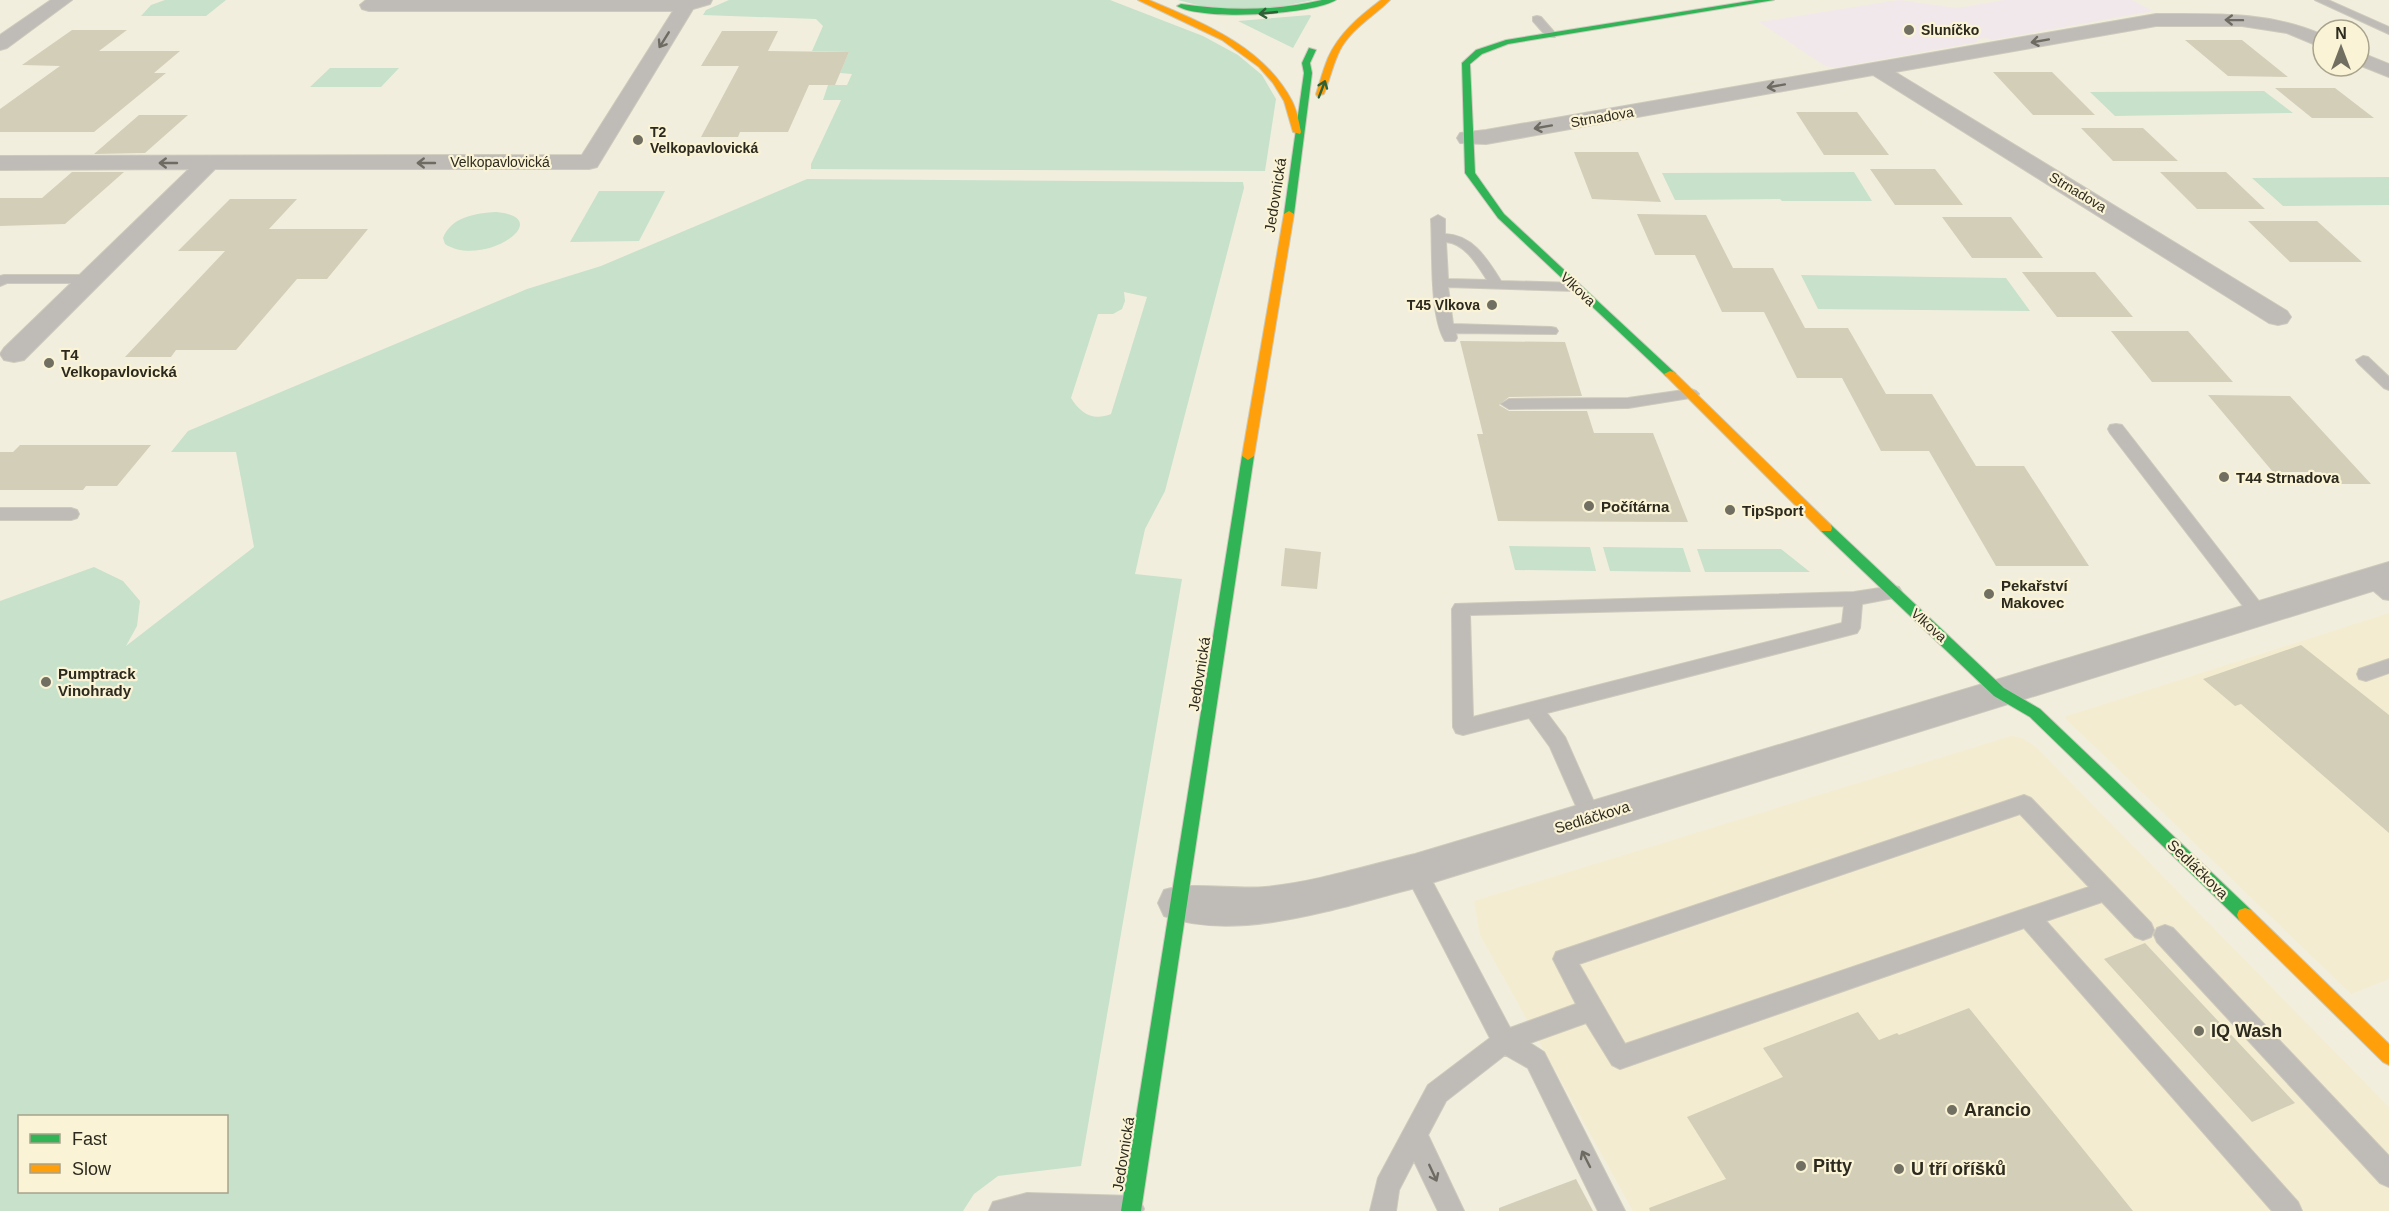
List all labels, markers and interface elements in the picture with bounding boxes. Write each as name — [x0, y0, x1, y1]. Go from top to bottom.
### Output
one-way arrow — [1259, 8, 1279, 19]
one-way arrow — [2224, 14, 2244, 26]
north arrow — [2311, 18, 2371, 78]
place label: Sluníčko — [1921, 22, 1979, 38]
marker: Sluníčko — [1902, 23, 1916, 37]
text: N — [2335, 25, 2347, 42]
one-way arrow — [658, 31, 670, 48]
one-way arrow — [2031, 36, 2051, 47]
one-way arrow — [1317, 80, 1328, 99]
one-way arrow — [1767, 81, 1786, 92]
street label: Strnadova — [1569, 104, 1635, 130]
one-way arrow — [1533, 122, 1553, 133]
place label: T2 Velkopavlovická — [650, 124, 758, 156]
marker: T2 Velkopavlovická — [631, 133, 645, 147]
street label: Velkopavlovická — [450, 154, 550, 170]
street label: Jedovnická — [1261, 156, 1289, 233]
one-way arrow — [158, 157, 178, 169]
one-way arrow — [416, 157, 436, 169]
street label: Strnadova — [2047, 169, 2110, 215]
street label: Vlkova — [1557, 269, 1599, 309]
place label: T45 Vlkova — [1407, 297, 1480, 313]
marker: T45 Vlkova — [1485, 298, 1499, 312]
place label: T4 Velkopavlovická — [61, 346, 178, 380]
marker: T4 Velkopavlovická — [42, 356, 56, 370]
place label: T44 Strnadova — [2236, 469, 2340, 486]
marker: T44 Strnadova — [2217, 470, 2231, 484]
place label: Počítárna — [1601, 498, 1670, 515]
marker: Počítárna — [1582, 499, 1596, 513]
place label: TipSport — [1742, 502, 1803, 519]
marker: TipSport — [1723, 503, 1737, 517]
place label: Pekařství Makovec — [2001, 577, 2069, 611]
marker: Pekařství Makovec — [1982, 587, 1996, 601]
street label: Vlkova — [1908, 605, 1950, 645]
street label: Jedovnická — [1185, 635, 1213, 712]
place label: Pumptrack Vinohrady — [58, 665, 136, 699]
marker: Pumptrack Vinohrady — [39, 675, 53, 689]
street label: Sedláčkova — [1552, 797, 1632, 836]
street label: Sedláčkova — [2164, 836, 2232, 903]
place label: IQ Wash — [2211, 1021, 2282, 1041]
marker: IQ Wash — [2192, 1024, 2206, 1038]
place label: Arancio — [1964, 1100, 2031, 1120]
marker: Arancio — [1945, 1103, 1959, 1117]
legend — [18, 1115, 228, 1193]
street label: Jedovnická — [1109, 1115, 1137, 1192]
text: Fast — [72, 1129, 107, 1149]
one-way arrow — [1580, 1150, 1591, 1168]
place label: Pitty — [1813, 1156, 1852, 1176]
text: Slow — [72, 1159, 112, 1179]
marker: Pitty — [1794, 1159, 1808, 1173]
place label: U tří oříšků — [1911, 1159, 2006, 1179]
marker: U tří oříšků — [1892, 1162, 1906, 1176]
one-way arrow — [1427, 1163, 1439, 1181]

